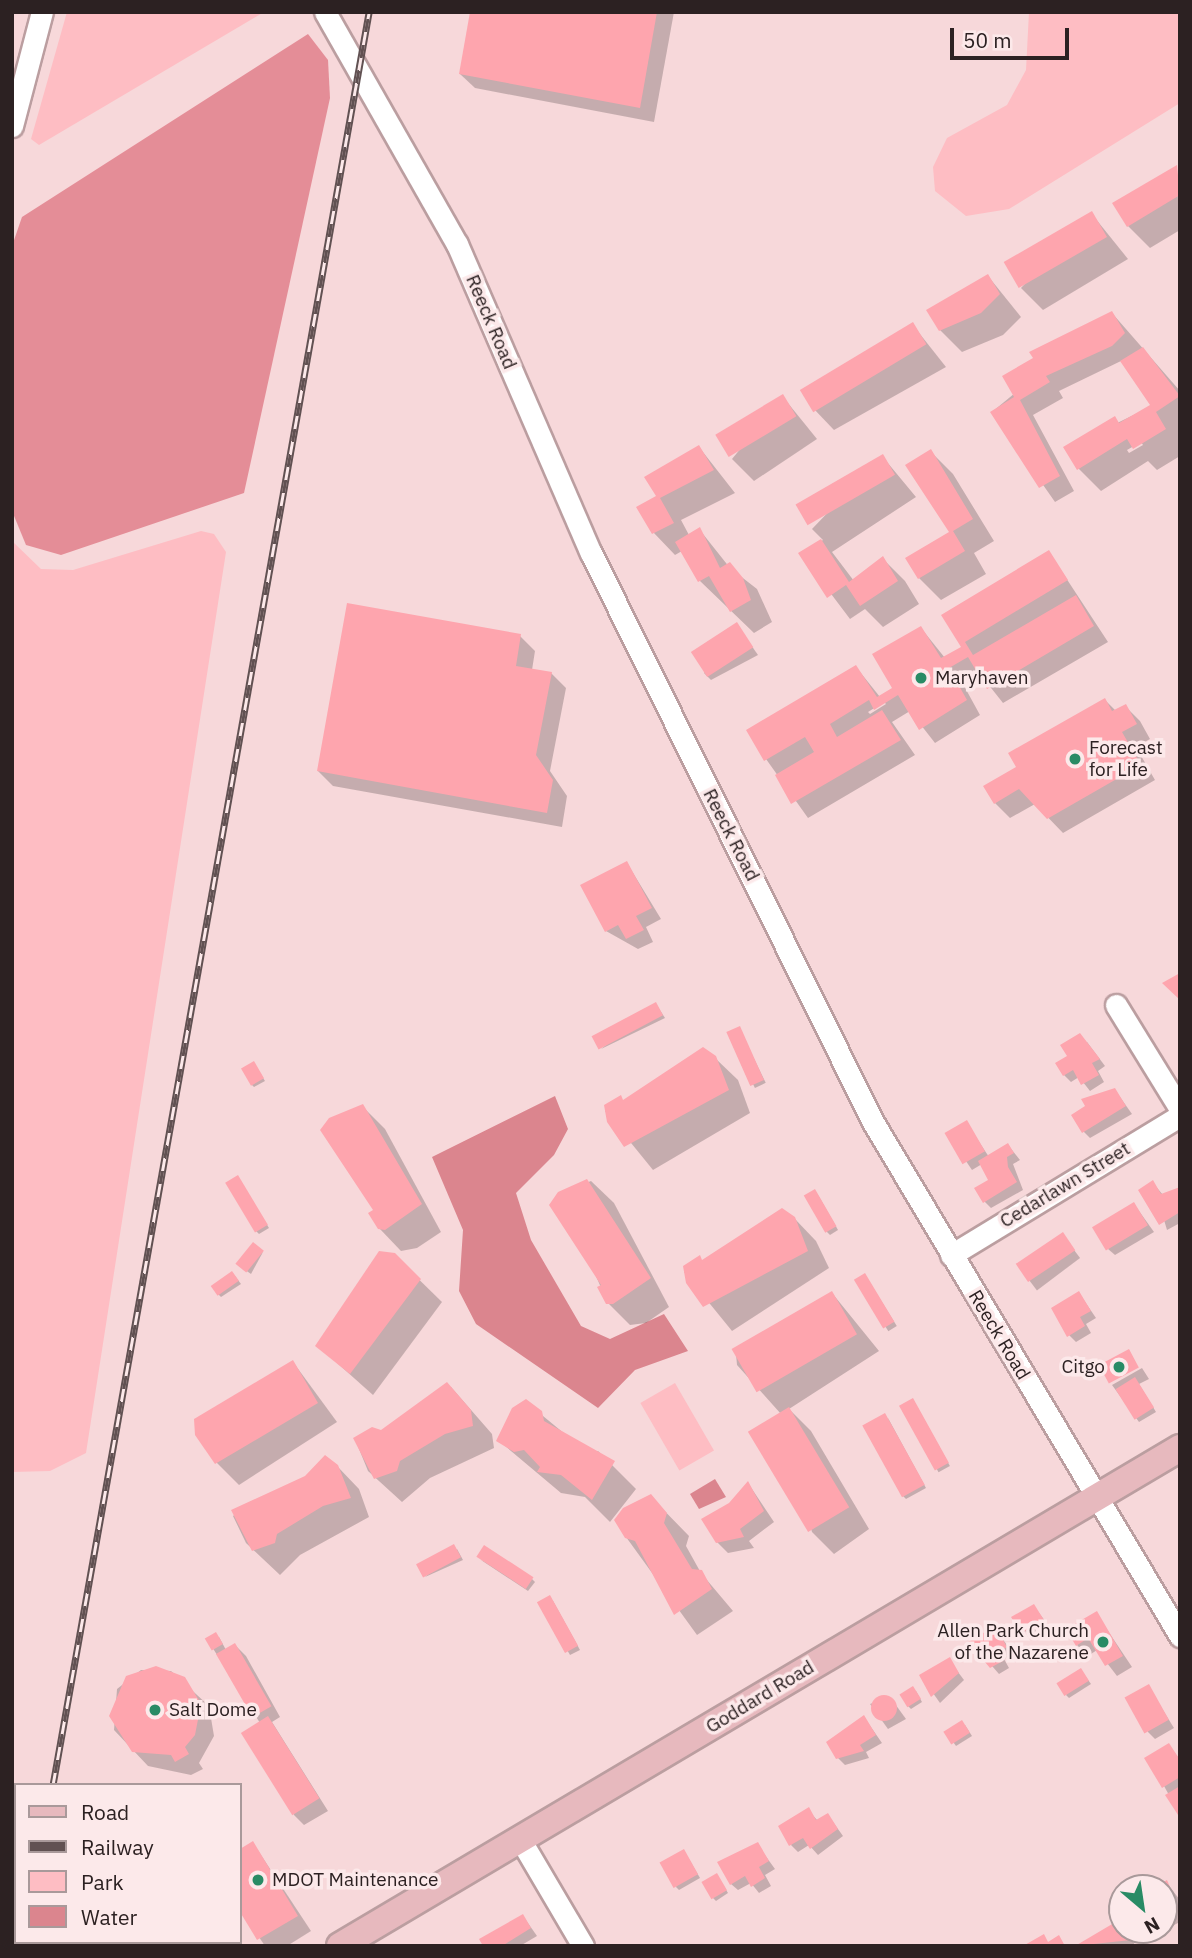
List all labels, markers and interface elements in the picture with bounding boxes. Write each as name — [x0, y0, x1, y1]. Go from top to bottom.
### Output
scale bar — [954, 14, 1073, 58]
text: 50 m — [963, 26, 1012, 54]
street label: Reeck Road — [461, 271, 521, 373]
place label: Maryhaven — [935, 667, 1028, 689]
marker: Maryhaven — [913, 670, 929, 686]
place label: Forecast for Life — [1089, 737, 1163, 781]
marker: Forecast for Life — [1067, 751, 1083, 767]
street label: Reeck Road — [698, 785, 764, 885]
street label: Cedarlawn Street — [996, 1137, 1134, 1233]
street label: Reeck Road — [963, 1286, 1035, 1384]
place label: Citgo — [1061, 1356, 1105, 1378]
marker: Citgo — [1111, 1359, 1127, 1375]
place label: Allen Park Church of the Nazarene — [937, 1620, 1089, 1664]
marker: Allen Park Church of the Nazarene — [1095, 1634, 1111, 1650]
street label: Goddard Road — [702, 1656, 818, 1738]
place label: Salt Dome — [169, 1699, 257, 1721]
marker: Salt Dome — [147, 1702, 163, 1718]
legend — [14, 1783, 242, 1944]
text: Road — [81, 1798, 129, 1826]
text: Railway — [81, 1833, 154, 1861]
text: Park — [81, 1868, 124, 1896]
place label: MDOT Maintenance — [272, 1869, 438, 1891]
marker: MDOT Maintenance — [250, 1872, 266, 1888]
north arrow — [1108, 1874, 1178, 1944]
text: Water — [81, 1903, 137, 1931]
text: N — [1140, 1912, 1164, 1939]

